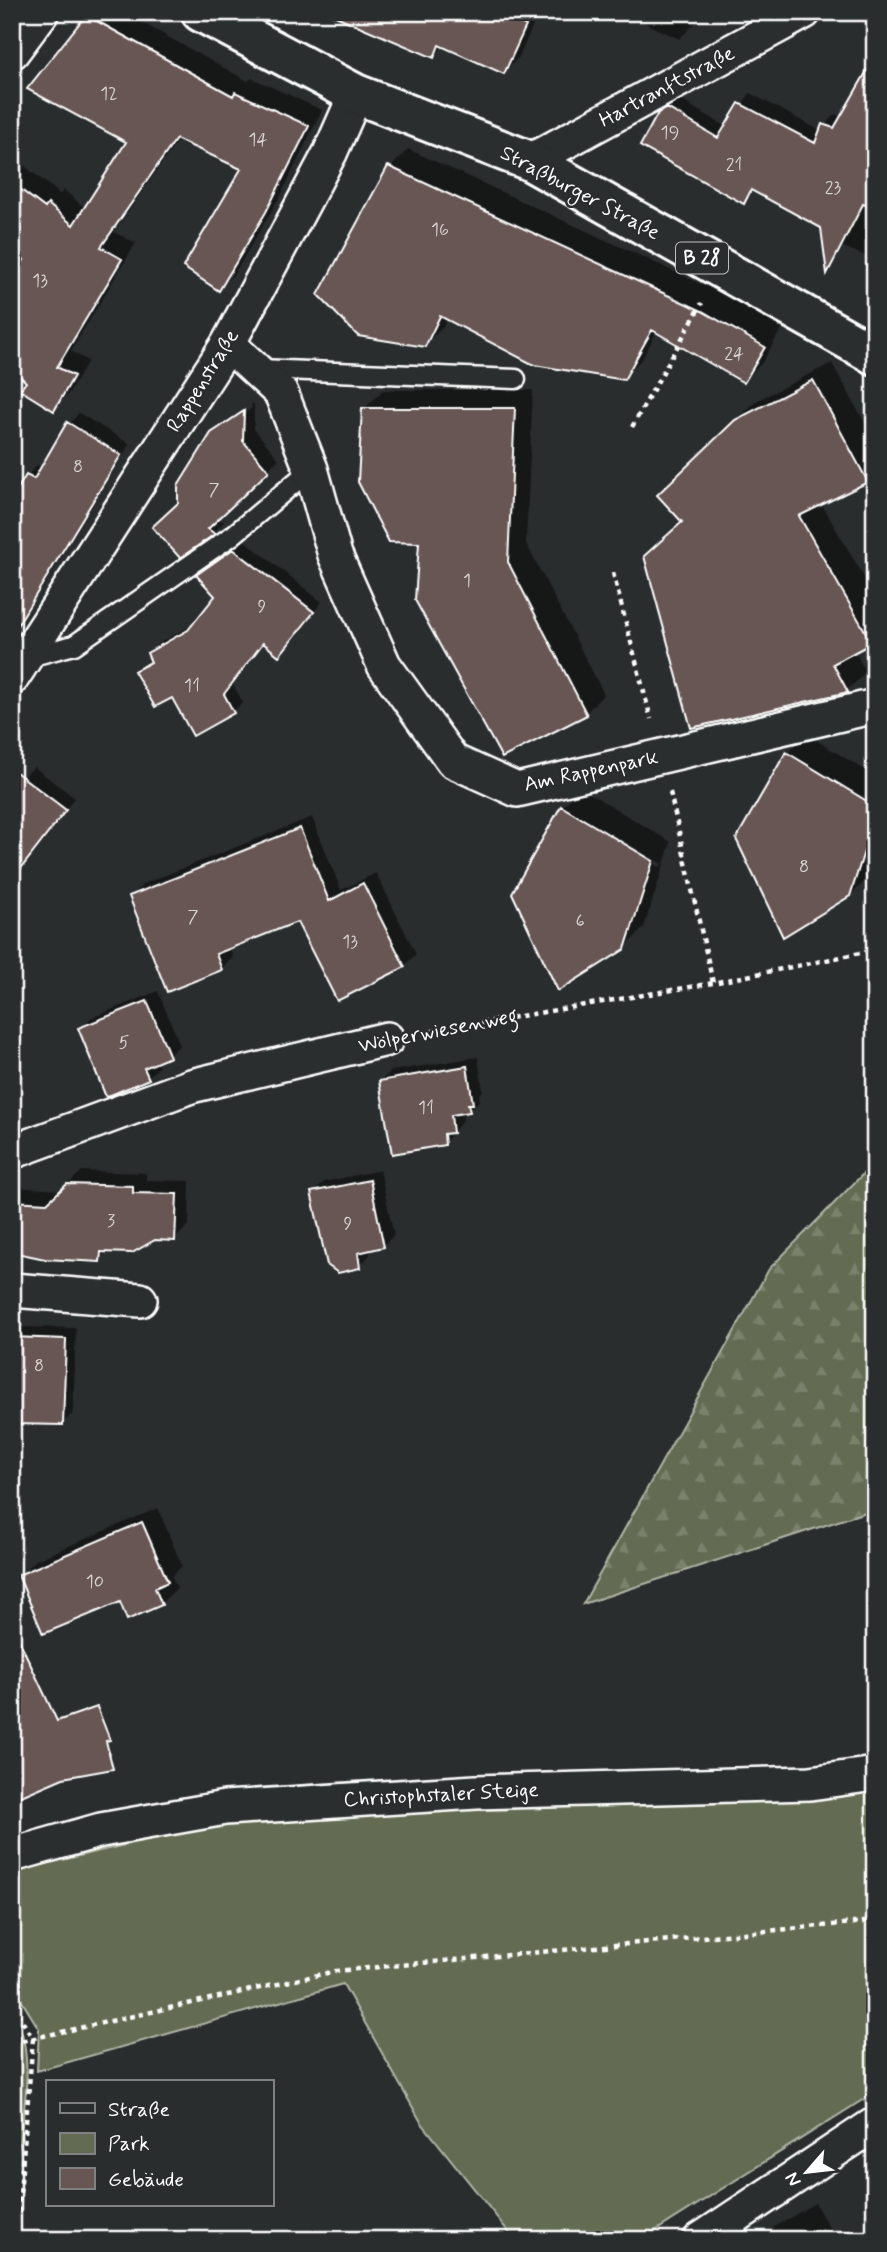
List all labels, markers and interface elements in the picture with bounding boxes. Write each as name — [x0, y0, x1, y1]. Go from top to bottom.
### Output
street label: Hartranftstraße — [594, 39, 740, 135]
house number: 12 — [100, 82, 118, 106]
house number: 19 — [661, 121, 679, 145]
house number: 14 — [249, 128, 268, 152]
street label: Straßburger Straße — [495, 139, 665, 248]
house number: 21 — [726, 153, 742, 177]
house number: 23 — [825, 176, 842, 200]
house number: 16 — [431, 218, 449, 242]
road number: B 28 — [676, 242, 728, 274]
house number: 13 — [32, 269, 48, 293]
street label: Rappenstraße — [160, 324, 246, 438]
house number: 24 — [724, 342, 744, 366]
house number: 8 — [73, 455, 83, 479]
house number: 7 — [209, 478, 220, 502]
house number: 1 — [463, 569, 471, 593]
house number: 9 — [258, 595, 267, 619]
house number: 11 — [184, 674, 200, 698]
street label: Am Rappenpark — [521, 743, 661, 799]
house number: 8 — [799, 855, 809, 879]
house number: 7 — [188, 905, 199, 929]
house number: 6 — [575, 909, 585, 933]
house number: 13 — [342, 930, 358, 954]
street label: Wölperwiesenweg — [356, 1002, 521, 1062]
house number: 5 — [119, 1031, 130, 1055]
house number: 11 — [418, 1096, 434, 1120]
house number: 3 — [107, 1209, 115, 1233]
house number: 9 — [344, 1212, 353, 1236]
house number: 8 — [34, 1354, 44, 1378]
house number: 10 — [86, 1570, 104, 1594]
street label: Christophstaler Steige — [343, 1776, 539, 1814]
legend — [46, 2080, 273, 2206]
text: Straße — [108, 2096, 170, 2124]
text: Park — [108, 2130, 150, 2158]
north arrow — [772, 2136, 842, 2206]
text: Gebäude — [108, 2166, 184, 2194]
text: N — [779, 2168, 807, 2191]

